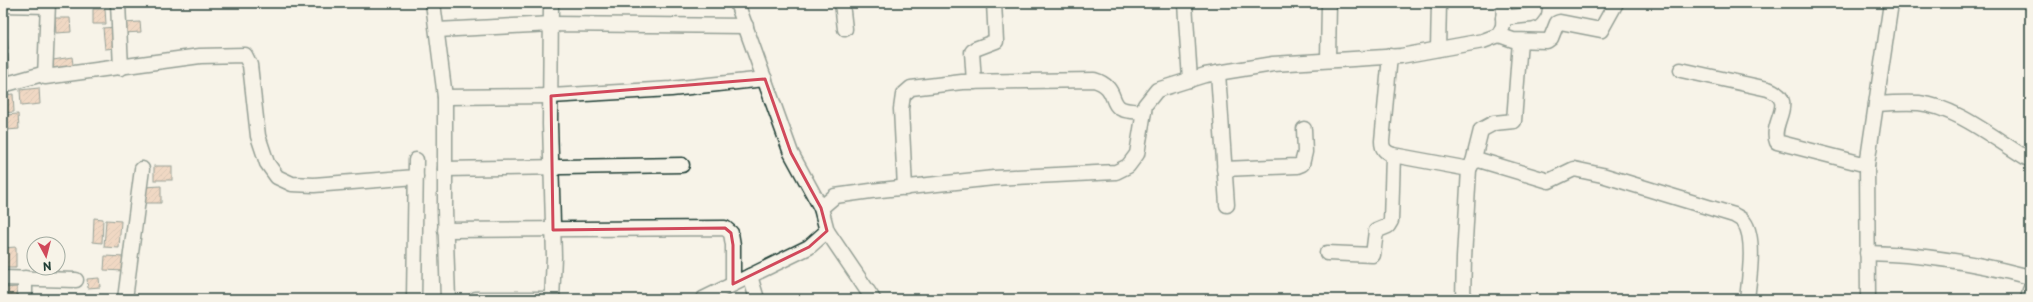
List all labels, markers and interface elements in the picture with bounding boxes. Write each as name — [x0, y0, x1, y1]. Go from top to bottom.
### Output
north arrow — [26, 236, 66, 276]
text: N — [42, 257, 53, 275]

